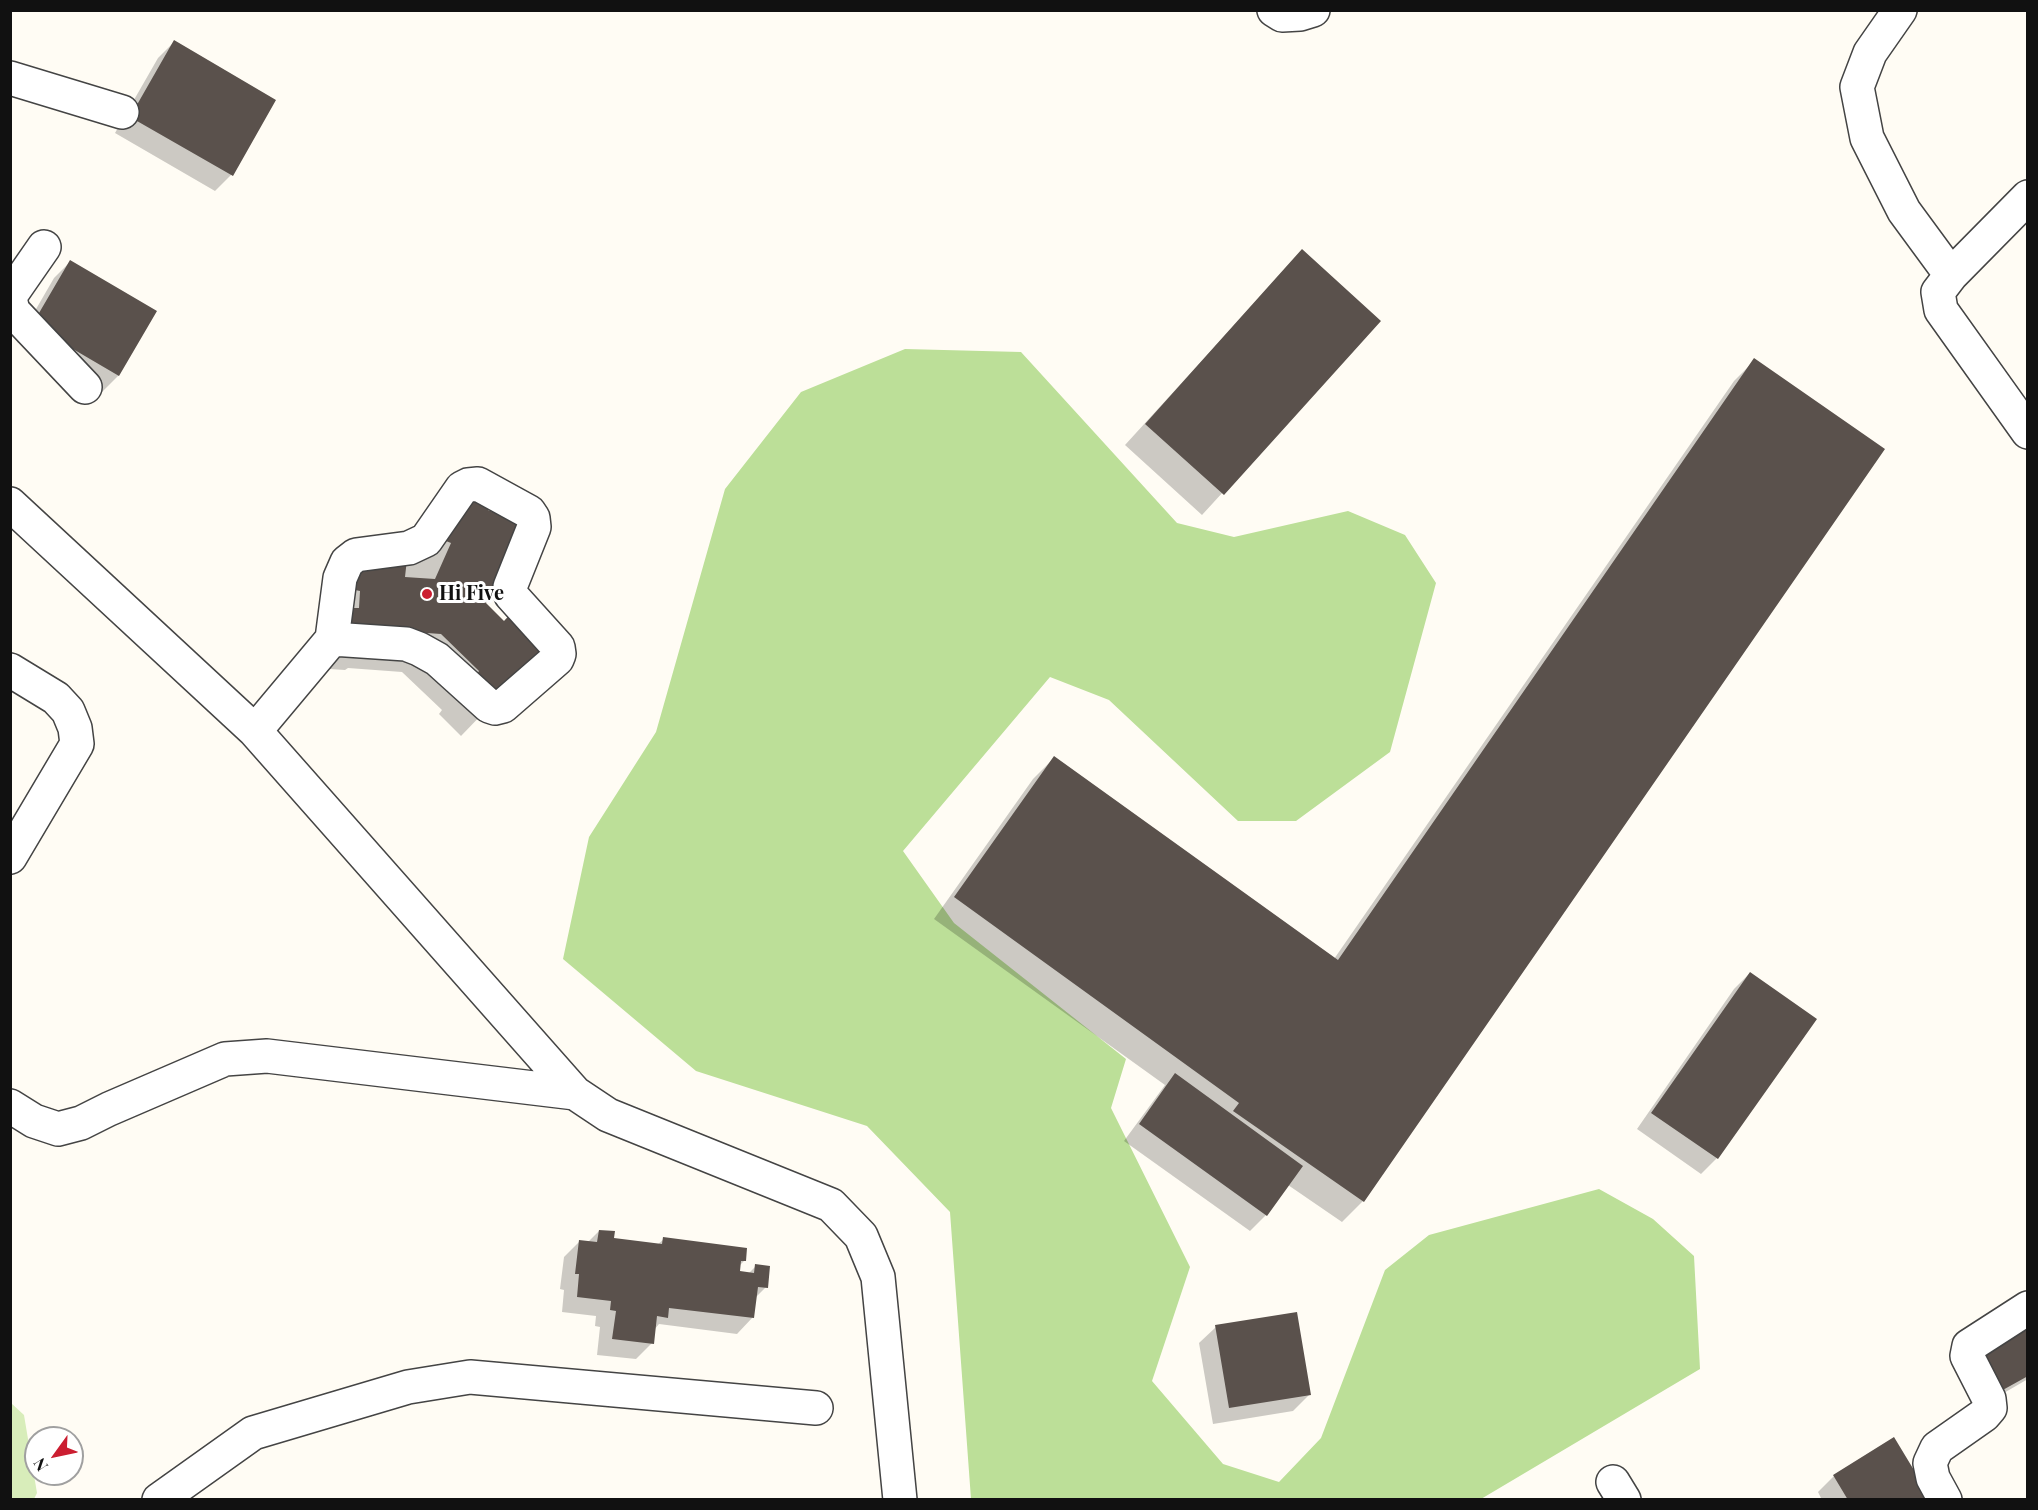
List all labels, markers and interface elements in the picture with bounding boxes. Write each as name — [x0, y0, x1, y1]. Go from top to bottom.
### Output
place label: Hi Five — [439, 582, 504, 606]
marker: Hi Five — [420, 587, 434, 601]
north arrow — [24, 1426, 84, 1486]
text: N — [28, 1454, 52, 1476]

